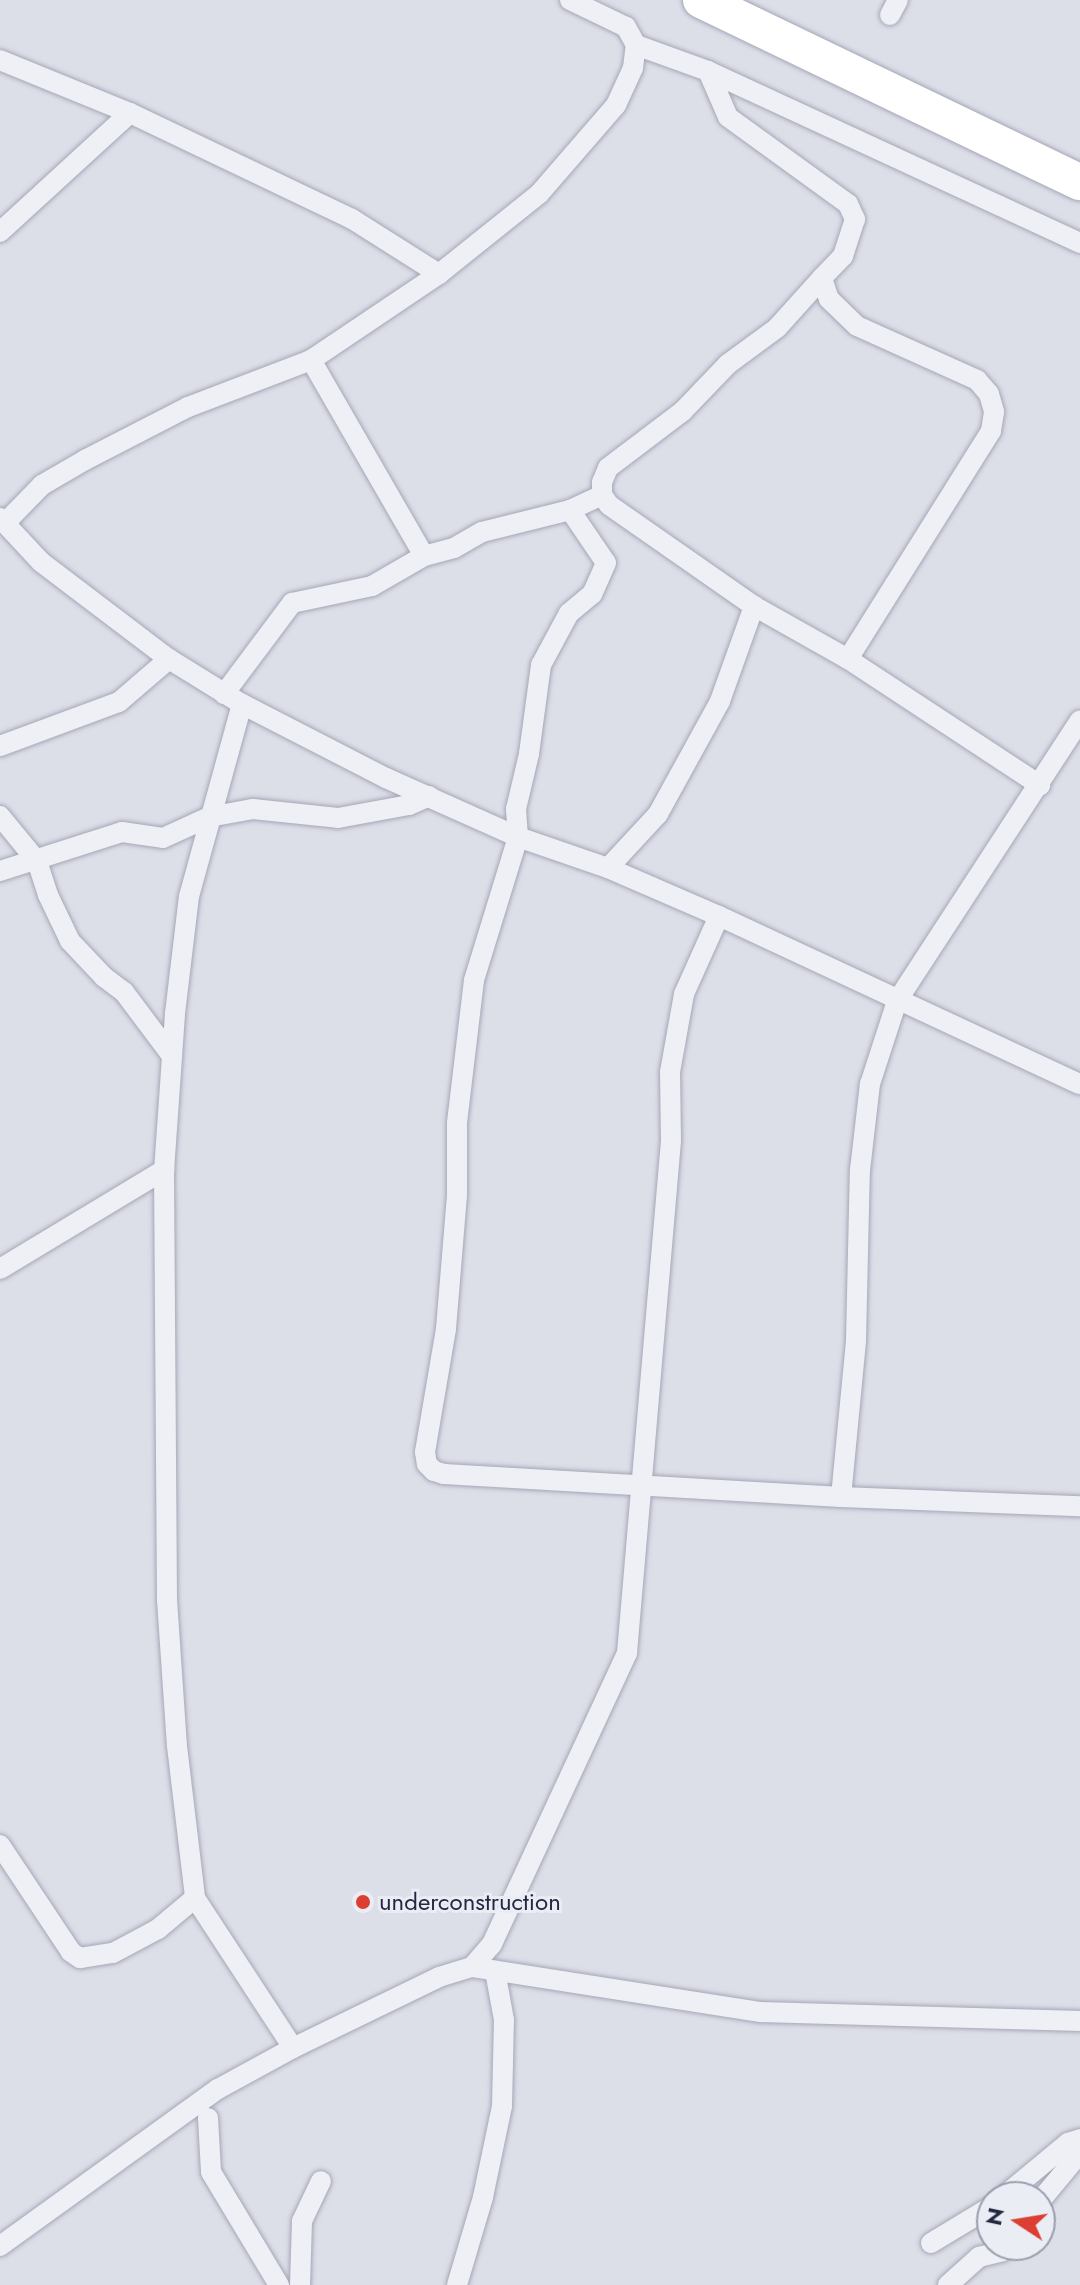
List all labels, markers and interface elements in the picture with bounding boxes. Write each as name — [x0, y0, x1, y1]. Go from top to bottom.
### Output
place label: underconstruction — [379, 1888, 561, 1916]
marker: underconstruction — [354, 1893, 372, 1911]
north arrow — [976, 2181, 1056, 2261]
text: N — [977, 2205, 1012, 2228]

